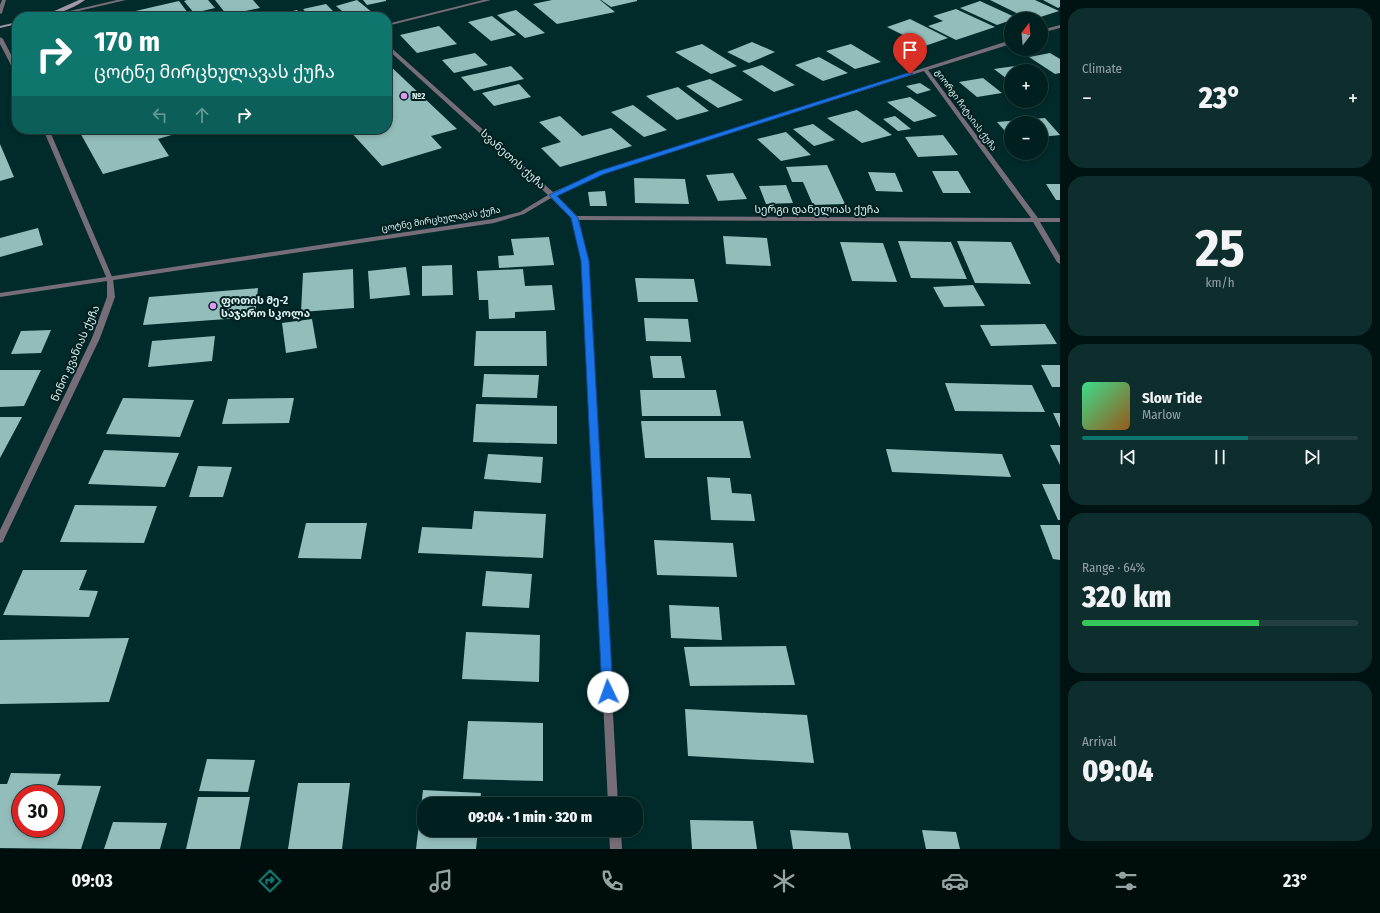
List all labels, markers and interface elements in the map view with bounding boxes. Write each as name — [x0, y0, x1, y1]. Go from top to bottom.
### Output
north arrow — [1004, 12, 1048, 56]
map controls — [1004, 12, 1048, 160]
text: 170 m — [94, 25, 160, 58]
icon: right — [28, 28, 80, 80]
pin — [893, 33, 927, 74]
icon: arrive — [899, 39, 921, 61]
text: ცოტნე მირცხულავას ქუჩა — [94, 61, 335, 83]
text: Climate — [1082, 61, 1122, 76]
button: + — [1004, 64, 1048, 108]
street label: გიორგი ჩიტაიას ქუჩა — [933, 67, 999, 153]
text: 23° — [1199, 80, 1241, 116]
text: − — [1082, 85, 1092, 112]
text: + — [1348, 85, 1358, 112]
marker: №2 — [399, 91, 409, 101]
place label: №2 — [412, 91, 425, 101]
icon: left — [149, 104, 171, 126]
icon: ahead — [191, 104, 213, 126]
icon: right — [233, 104, 255, 126]
button: − — [1004, 116, 1048, 160]
street label: სვანეთის ქუჩა — [478, 127, 548, 192]
street label: სერგი დანელიას ქუჩა — [755, 203, 879, 216]
street label: ცოტნე მირცხულავას ქუჩა — [381, 205, 501, 234]
text: 25 — [1195, 217, 1245, 280]
text: km/h — [1206, 275, 1235, 290]
place label: ფოთის მე-2 საჯარო სკოლა — [221, 294, 310, 320]
marker: ფოთის მე-2 საჯარო სკოლა — [208, 301, 218, 311]
street label: ნინო ჟვანიას ქუჩა — [48, 303, 103, 403]
text: Slow Tide — [1142, 389, 1202, 407]
text: Marlow — [1142, 407, 1181, 422]
icon: previous — [1117, 446, 1139, 468]
icon: pause — [1209, 446, 1231, 468]
icon: next — [1301, 446, 1323, 468]
text: Range · 64% — [1082, 560, 1145, 575]
text: 320 km — [1082, 579, 1171, 615]
position arrow — [587, 671, 629, 713]
text: Arrival — [1082, 734, 1116, 749]
text: 09:04 — [1082, 753, 1154, 789]
speed limit sign: 30 — [12, 785, 64, 837]
text: 09:04 · 1 min · 320 m — [468, 808, 592, 826]
icon: directions — [256, 867, 284, 895]
icon: music — [427, 867, 455, 895]
icon: phone — [598, 867, 626, 895]
icon: climate — [770, 867, 798, 895]
icon: car — [941, 867, 969, 895]
icon: filters — [1112, 867, 1140, 895]
text: 09:03 — [72, 870, 113, 892]
text: 23° — [1283, 870, 1308, 892]

